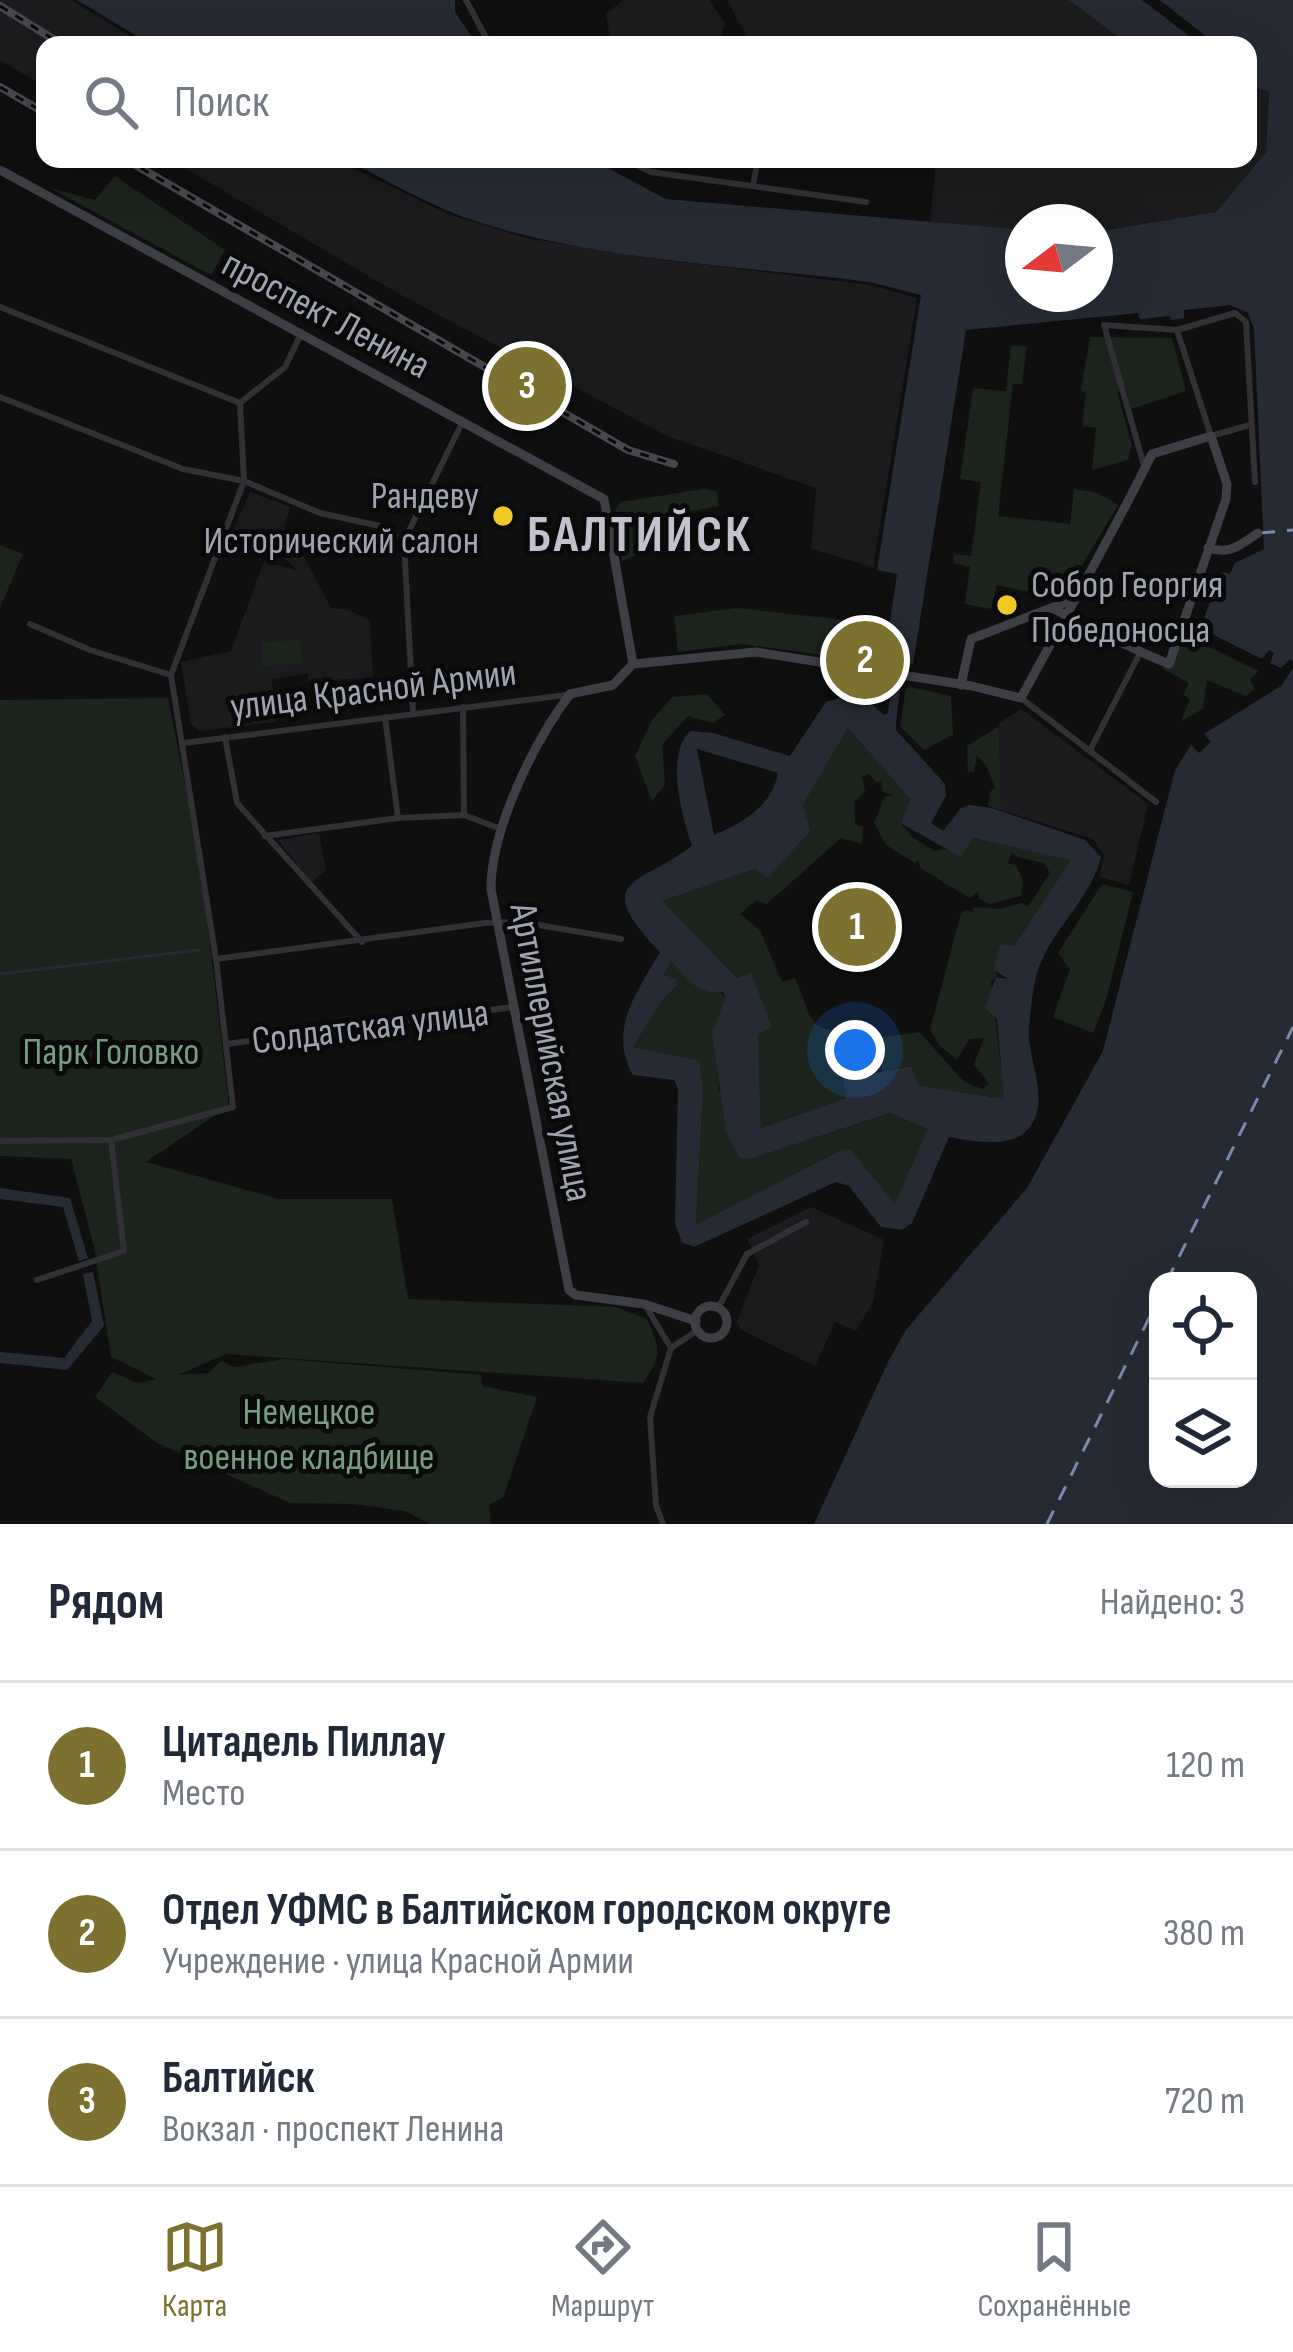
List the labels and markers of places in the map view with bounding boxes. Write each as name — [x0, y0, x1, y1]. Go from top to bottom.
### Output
pin: 3 — [488, 341, 566, 431]
place label: Рандеву Исторический салон — [204, 473, 479, 565]
marker: Рандеву Исторический салон — [490, 503, 516, 529]
place label: Собор Георгия Победоносца — [1031, 562, 1223, 654]
marker: Собор Георгия Победоносца — [994, 592, 1020, 618]
pin: 2 — [826, 615, 904, 705]
pin: 1 — [818, 882, 896, 972]

